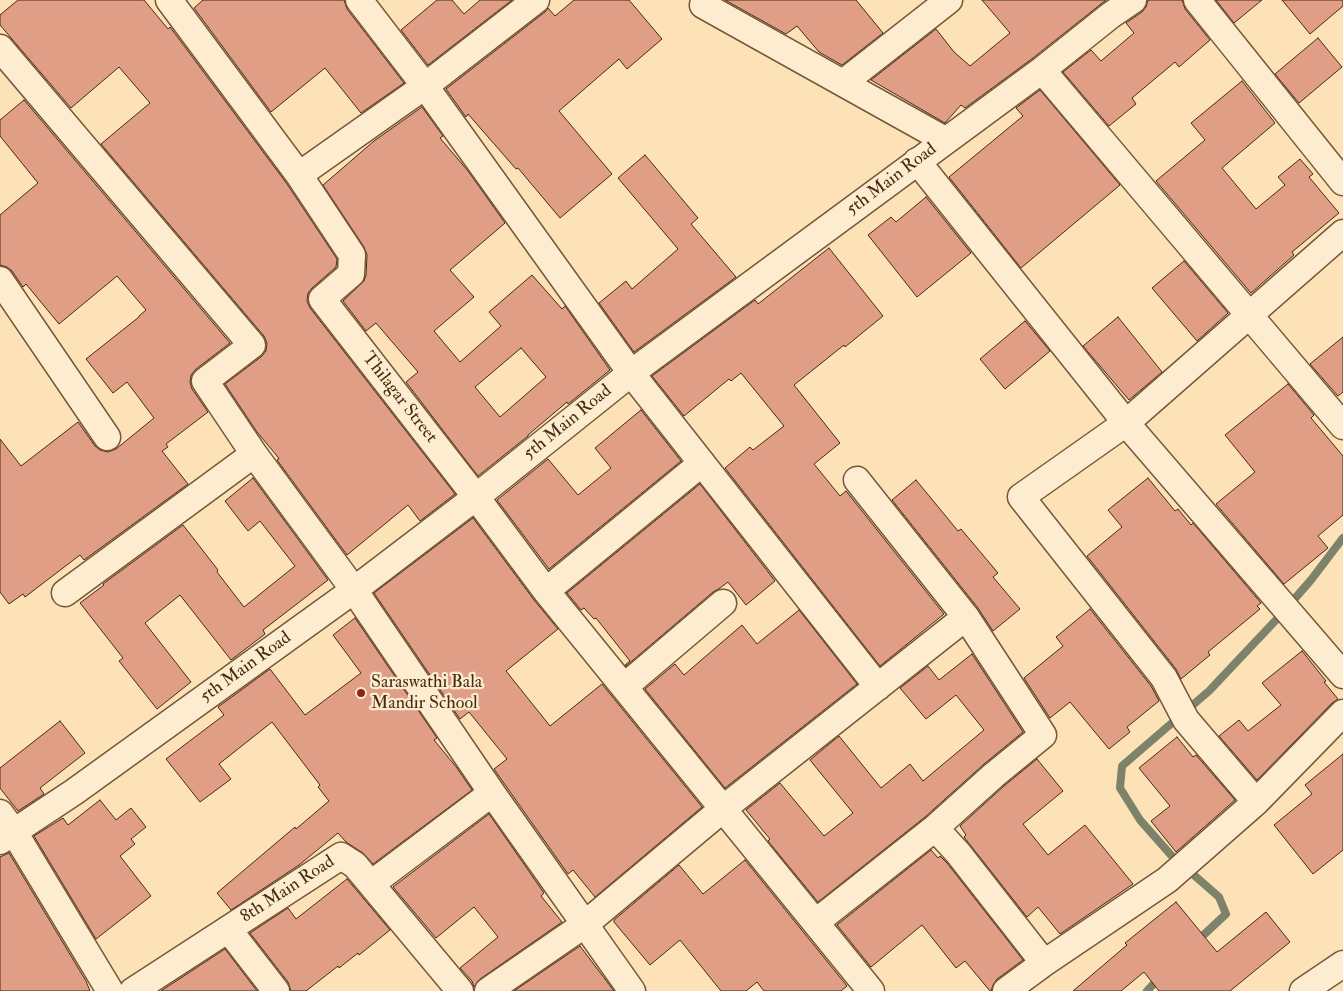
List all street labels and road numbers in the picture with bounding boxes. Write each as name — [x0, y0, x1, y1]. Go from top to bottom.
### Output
street label: 5th Main Road — [843, 139, 941, 221]
street label: Thilagar Street — [357, 348, 441, 448]
street label: 5th Main Road — [520, 381, 616, 465]
street label: 5th Main Road — [196, 628, 296, 708]
street label: 8th Main Road — [237, 852, 339, 928]

